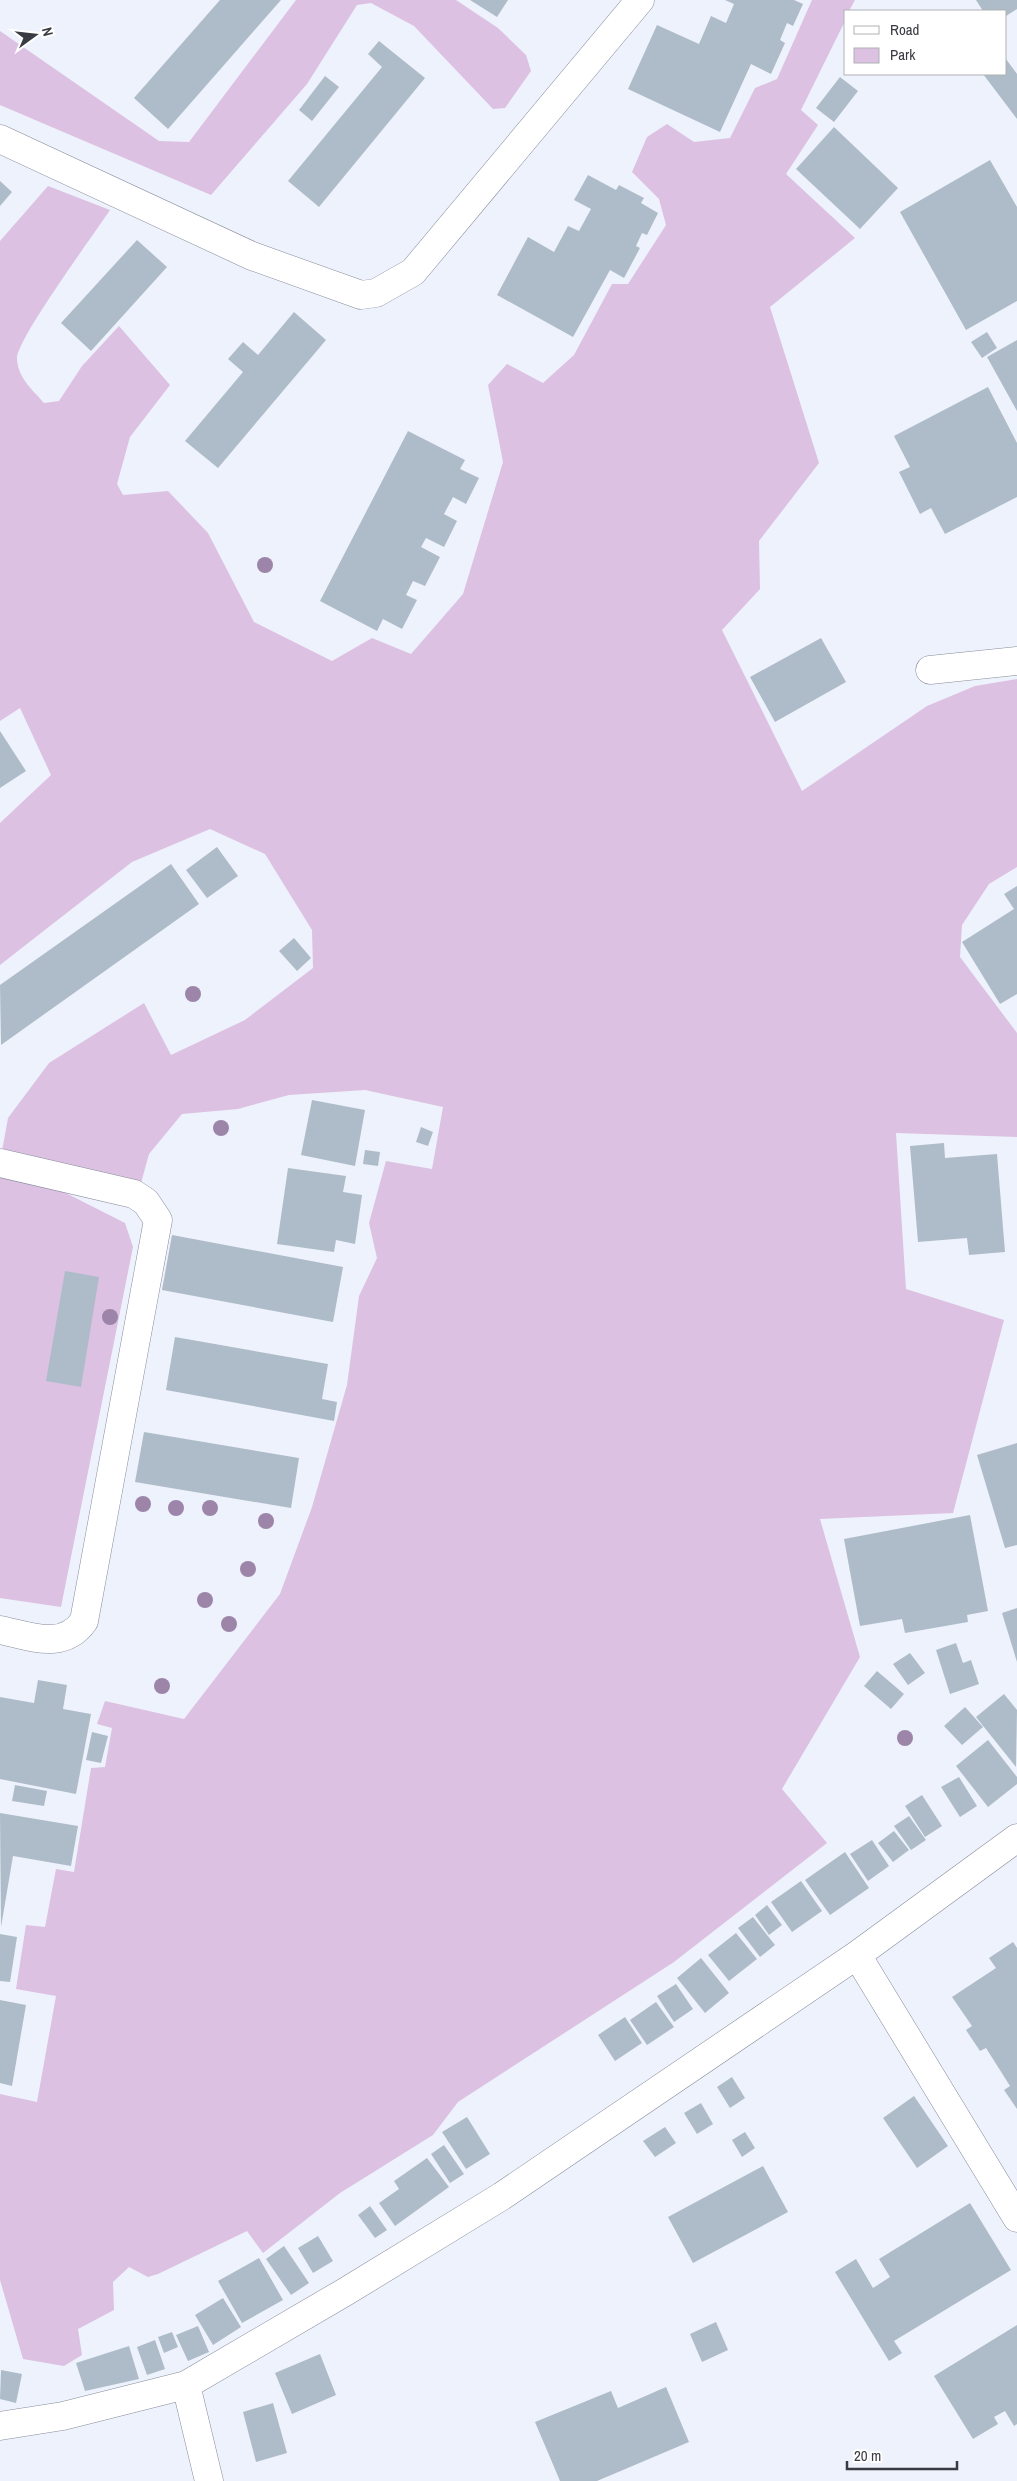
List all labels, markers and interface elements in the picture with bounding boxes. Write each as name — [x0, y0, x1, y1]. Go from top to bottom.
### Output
north arrow — [10, 10, 60, 60]
legend — [844, 10, 1007, 75]
text: Road — [890, 19, 919, 40]
text: N — [38, 25, 57, 38]
text: Park — [890, 44, 916, 65]
scale bar — [847, 2438, 957, 2470]
text: 20 m — [854, 2445, 881, 2466]

